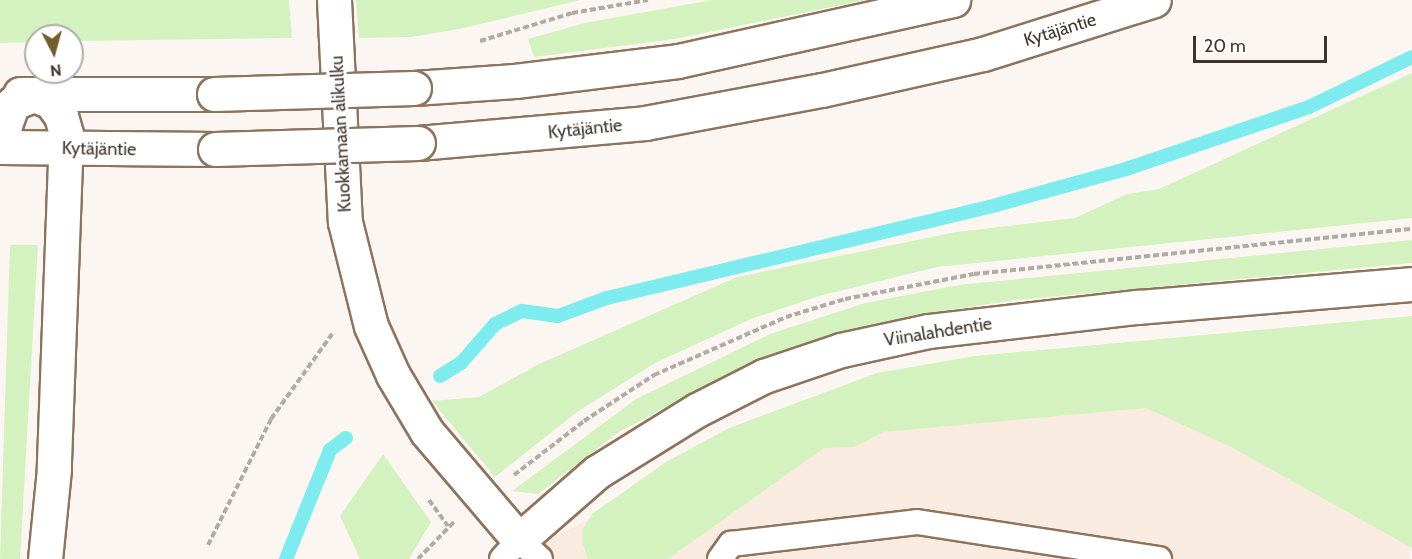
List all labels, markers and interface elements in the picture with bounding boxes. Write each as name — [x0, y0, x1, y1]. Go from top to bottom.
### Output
street label: Kytäjäntie — [1021, 9, 1099, 51]
north arrow — [24, 24, 84, 84]
scale bar — [1196, 24, 1330, 62]
text: 20 m — [1204, 35, 1246, 57]
street label: Kuokkamaan alikulku — [326, 55, 356, 213]
text: N — [49, 60, 62, 80]
street label: Kytäjäntie — [547, 114, 623, 144]
street label: Kytäjäntie — [62, 138, 136, 160]
street label: Viinalahdentie — [882, 313, 994, 351]

